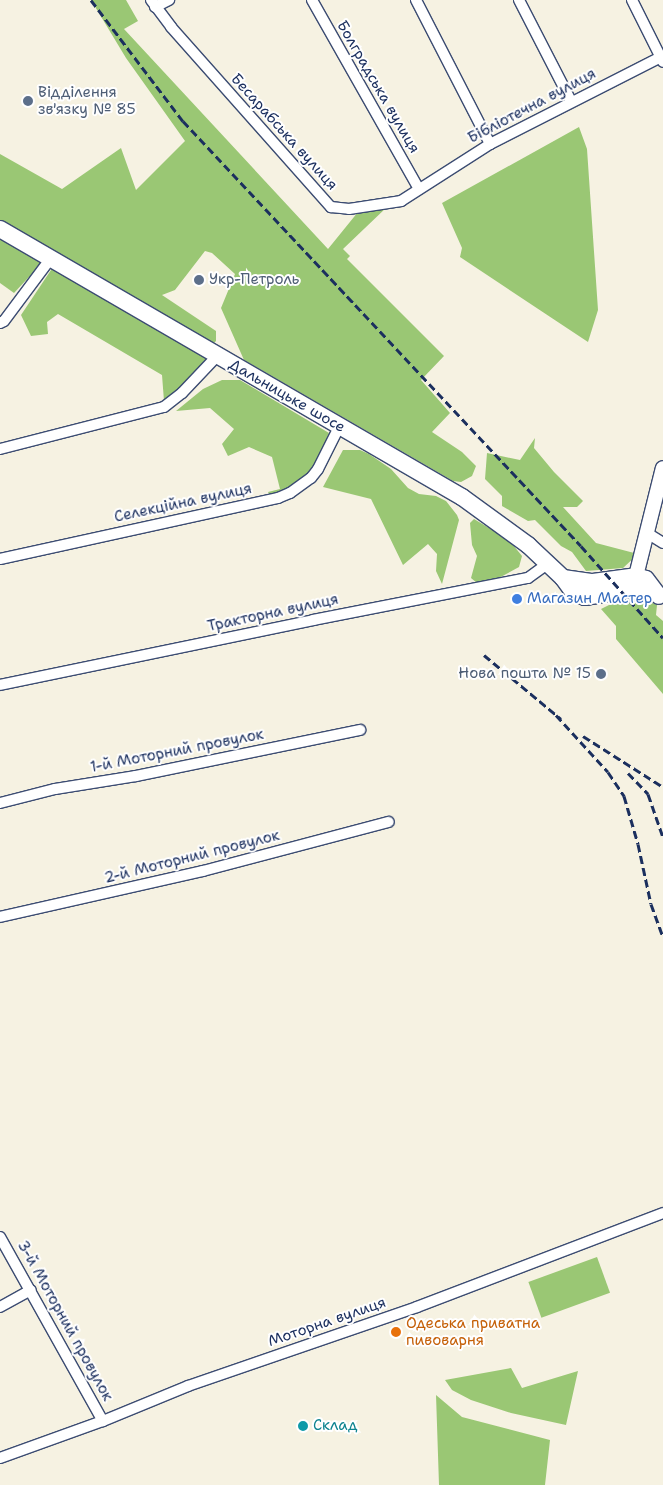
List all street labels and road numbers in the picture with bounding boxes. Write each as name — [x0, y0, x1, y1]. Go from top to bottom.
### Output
street label: Болградська вулиця — [333, 17, 423, 157]
street label: Бібліотечна вулиця — [465, 65, 599, 147]
street label: Бесарабська вулиця — [227, 70, 341, 194]
street label: Дальницьке шосе — [226, 355, 348, 437]
street label: Селекційна вулиця — [113, 480, 253, 526]
street label: Тракторна вулиця — [206, 590, 340, 636]
street label: 1-й Моторний провулок — [89, 725, 265, 777]
street label: 2-й Моторний провулок — [102, 826, 282, 888]
street label: 3-й Моторний провулок — [13, 1238, 117, 1404]
street label: Моторна вулиця — [266, 1293, 388, 1351]

